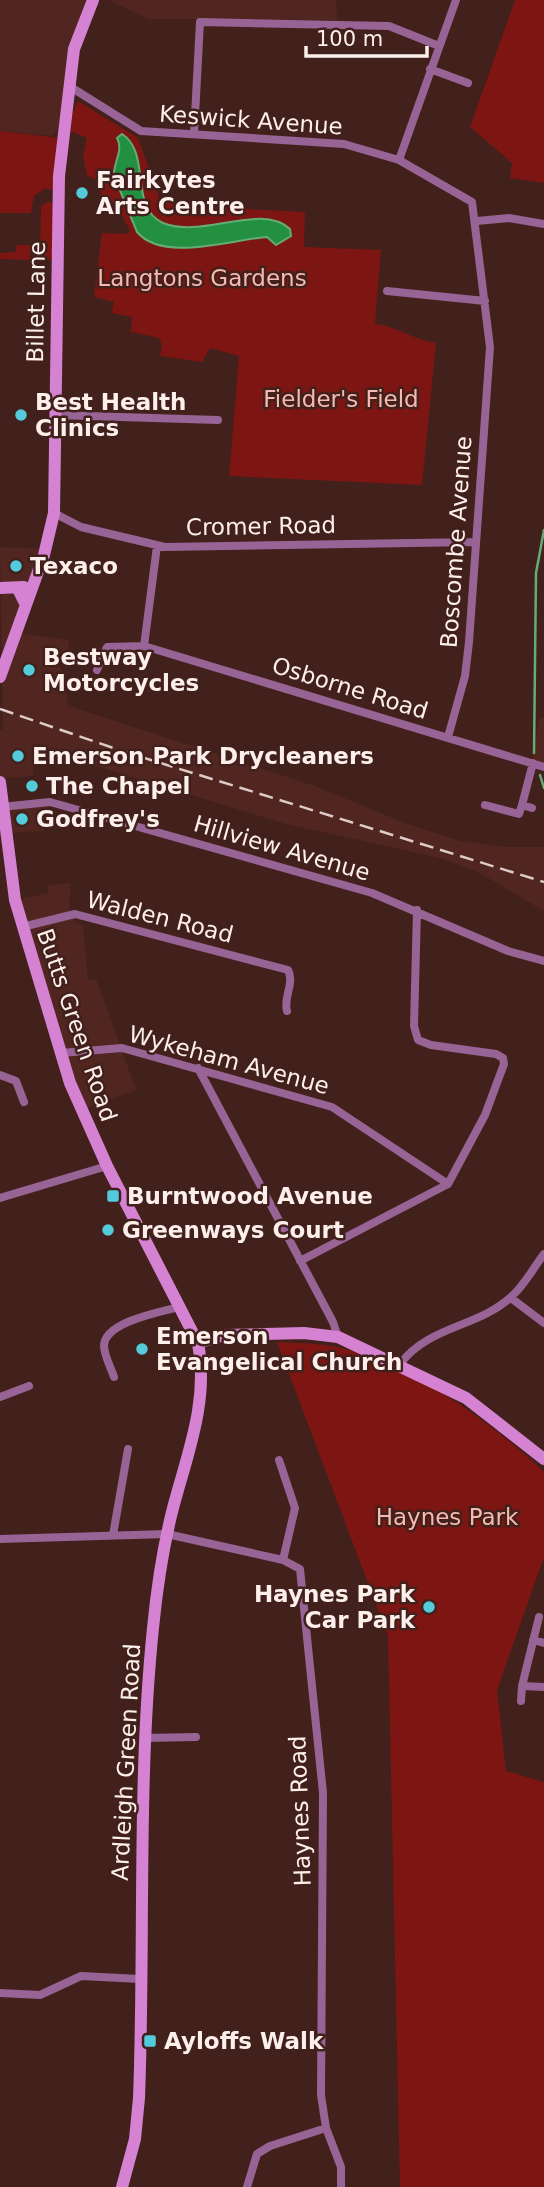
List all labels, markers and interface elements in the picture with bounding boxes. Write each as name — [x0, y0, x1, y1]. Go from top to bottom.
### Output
scale bar — [306, 14, 427, 58]
text: 100 m — [316, 27, 383, 51]
street label: Keswick Avenue — [158, 101, 344, 139]
place label: Fairkytes Arts Centre — [96, 167, 245, 219]
marker: Fairkytes Arts Centre — [74, 185, 90, 201]
street label: Billet Lane — [22, 241, 50, 363]
park label: Langtons Gardens — [97, 265, 307, 291]
park label: Fielder's Field — [263, 386, 419, 412]
place label: Best Health Clinics — [35, 389, 186, 441]
marker: Best Health Clinics — [13, 407, 29, 423]
street label: Boscombe Avenue — [436, 435, 476, 649]
street label: Cromer Road — [186, 512, 336, 540]
place label: Texaco — [30, 553, 118, 579]
marker: Texaco — [8, 558, 24, 574]
place label: Bestway Motorcycles — [43, 644, 199, 696]
street label: Osborne Road — [269, 652, 431, 724]
marker: Bestway Motorcycles — [21, 662, 37, 678]
place label: Emerson Park Drycleaners — [32, 743, 374, 769]
marker: Emerson Park Drycleaners — [10, 748, 26, 764]
place label: The Chapel — [46, 773, 190, 799]
marker: The Chapel — [24, 778, 40, 794]
place label: Godfrey's — [36, 806, 160, 832]
street label: Hillview Avenue — [191, 810, 373, 886]
marker: Godfrey's — [14, 811, 30, 827]
street label: Walden Road — [84, 886, 236, 948]
street label: Butts Green Road — [32, 925, 122, 1125]
street label: Wykeham Avenue — [126, 1021, 332, 1099]
place label: Burntwood Avenue — [127, 1183, 373, 1209]
marker: Burntwood Avenue — [105, 1188, 121, 1204]
place label: Greenways Court — [122, 1217, 344, 1243]
marker: Greenways Court — [100, 1222, 116, 1238]
place label: Emerson Evangelical Church — [156, 1323, 402, 1375]
marker: Emerson Evangelical Church — [134, 1341, 150, 1357]
park label: Haynes Park — [376, 1504, 519, 1530]
place label: Haynes Park Car Park — [254, 1581, 416, 1633]
marker: Haynes Park Car Park — [421, 1599, 437, 1615]
street label: Ardleigh Green Road — [107, 1643, 145, 1881]
street label: Haynes Road — [284, 1735, 316, 1887]
place label: Ayloffs Walk — [164, 2028, 324, 2054]
marker: Ayloffs Walk — [142, 2033, 158, 2049]

